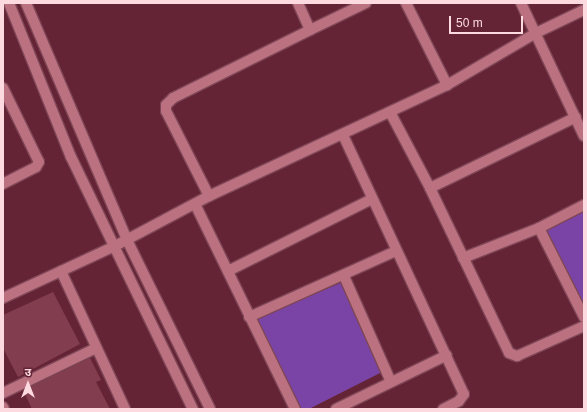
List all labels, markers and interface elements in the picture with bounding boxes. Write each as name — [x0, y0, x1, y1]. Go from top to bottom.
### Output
scale bar — [451, 8, 525, 34]
text: 50 m — [456, 16, 483, 30]
north arrow — [8, 364, 48, 404]
text: उ — [25, 366, 31, 378]

